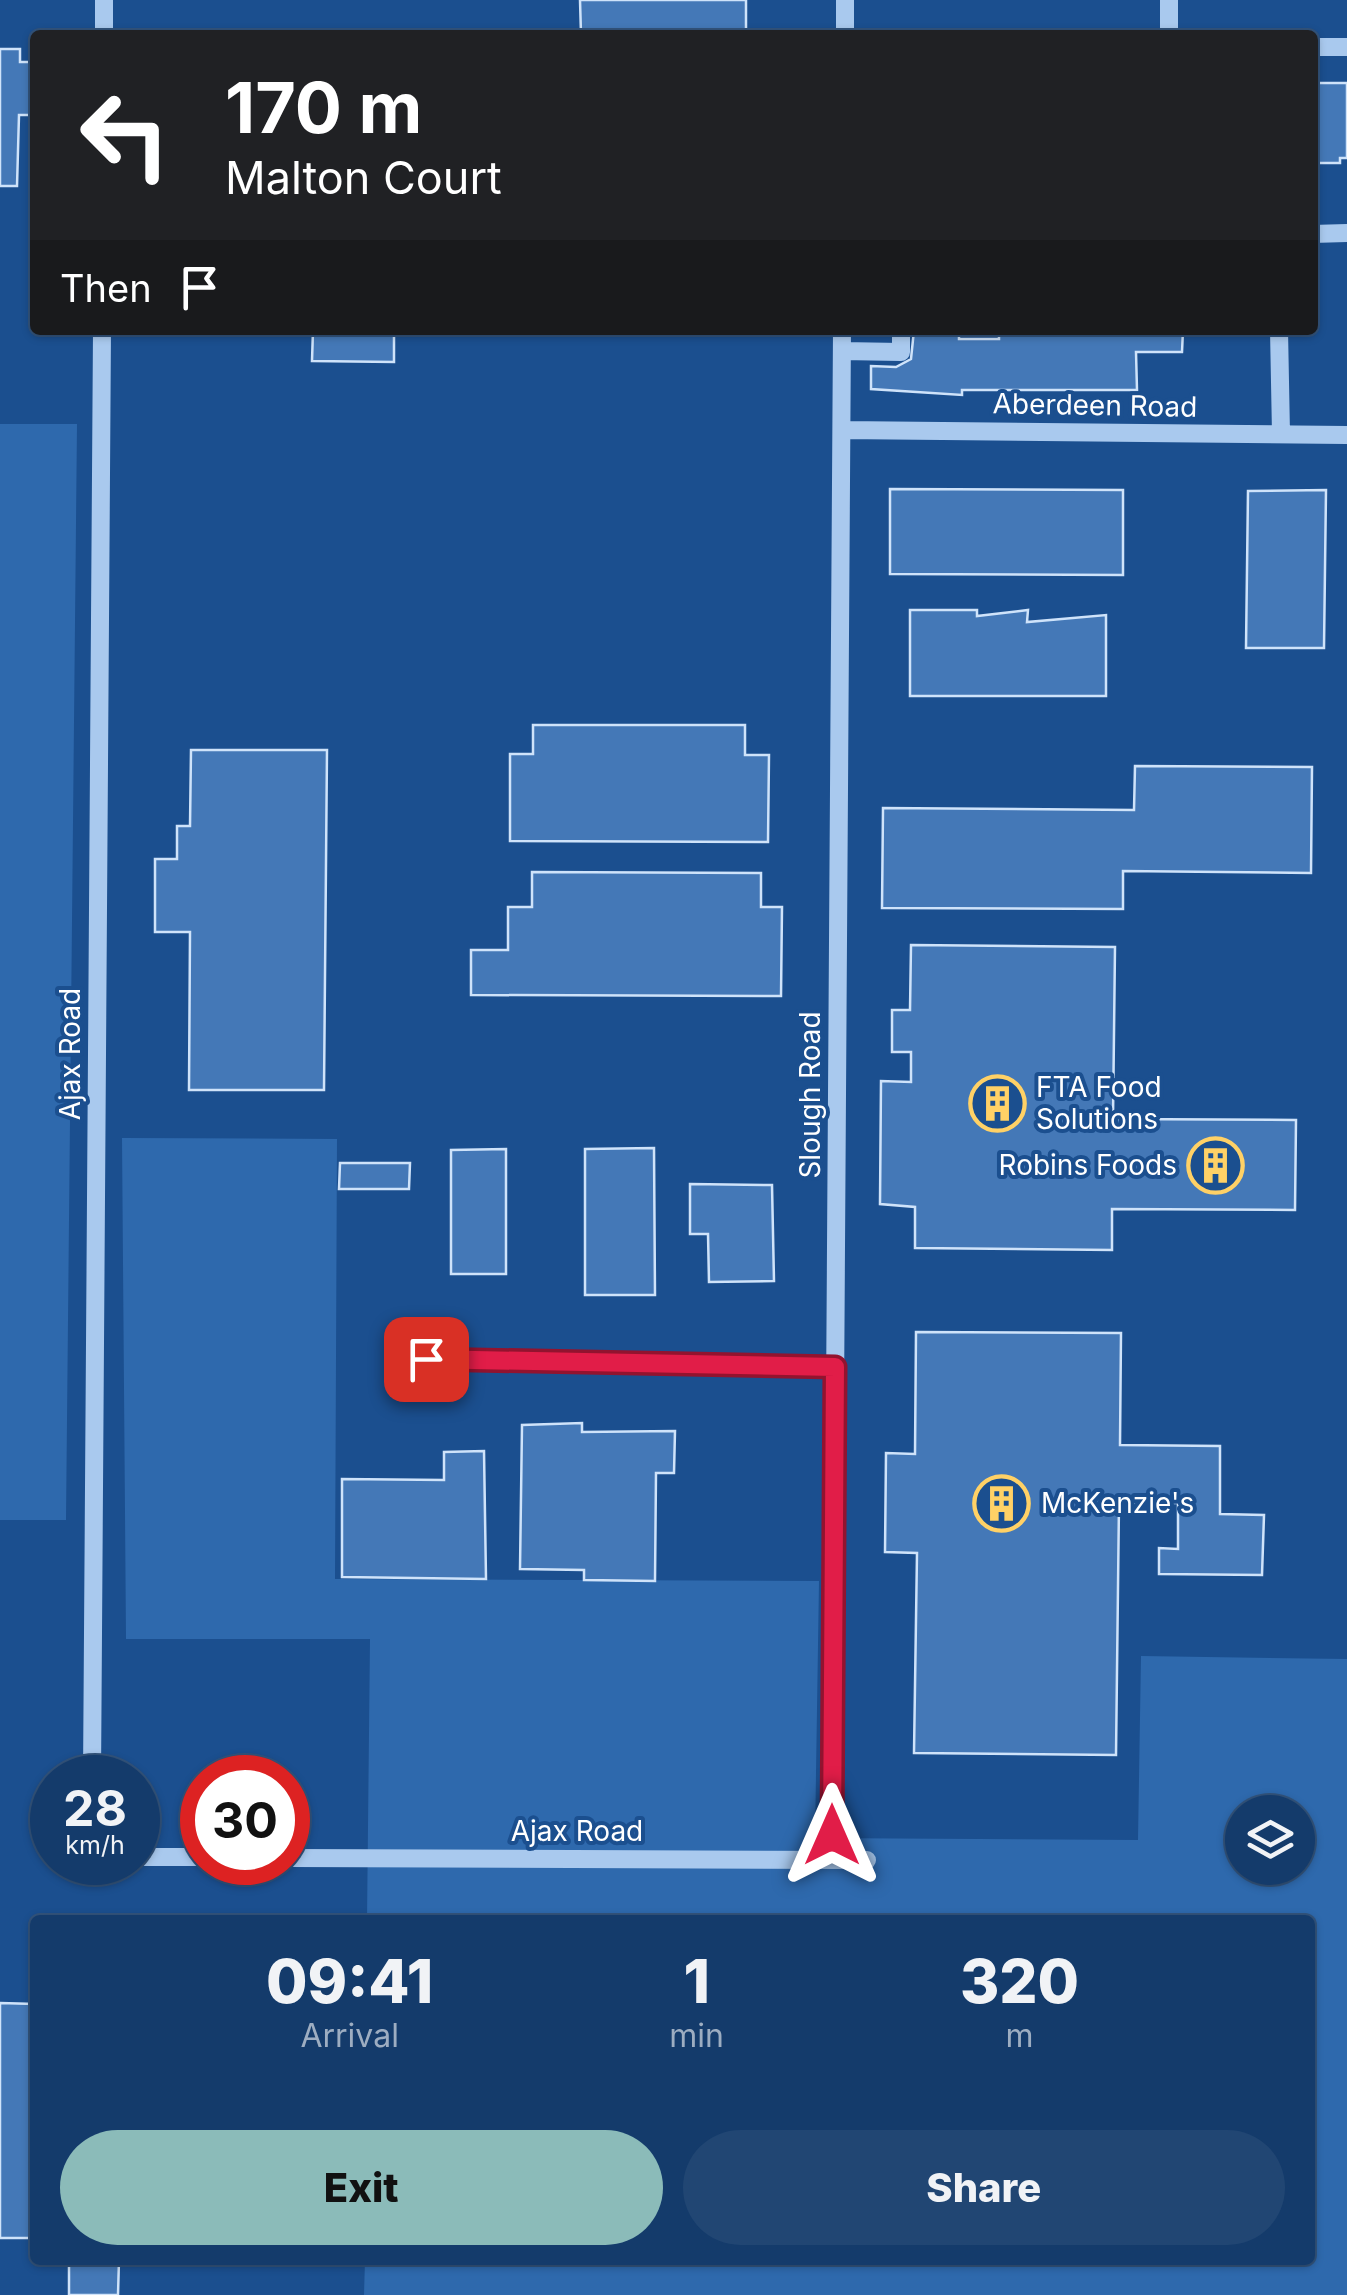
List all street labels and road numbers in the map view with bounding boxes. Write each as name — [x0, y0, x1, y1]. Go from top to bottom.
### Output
street label: Aberdeen Road — [992, 386, 1198, 424]
street label: Ajax Road — [53, 988, 87, 1120]
street label: Slough Road — [793, 1011, 827, 1179]
street label: Ajax Road — [511, 1814, 643, 1848]

